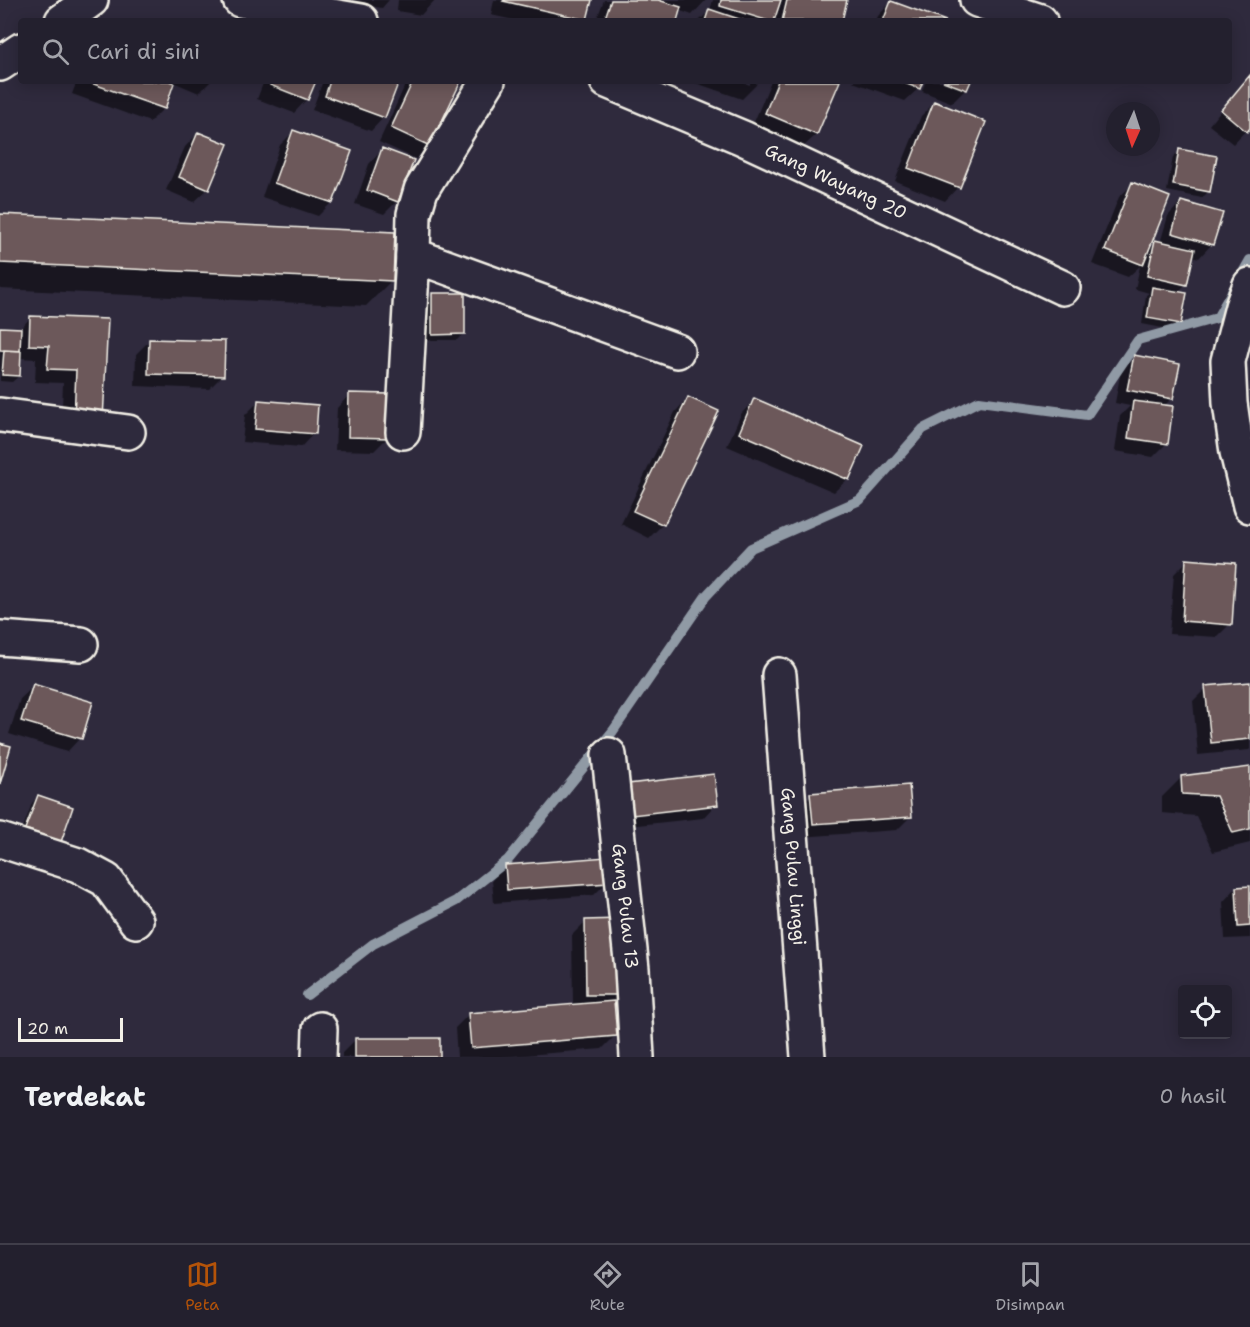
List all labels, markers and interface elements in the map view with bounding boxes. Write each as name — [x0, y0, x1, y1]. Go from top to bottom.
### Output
search box — [18, 18, 1232, 84]
icon: search — [39, 35, 72, 68]
text: Cari di sini — [87, 37, 200, 66]
north arrow — [1106, 102, 1160, 156]
street label: Gang Wayang 20 — [761, 138, 911, 225]
street label: Gang Pulau Linggi — [776, 787, 811, 946]
street label: Gang Pulau 13 — [607, 842, 644, 970]
map controls — [1178, 985, 1232, 1039]
button: locate — [1178, 985, 1232, 1039]
scale bar — [18, 1015, 123, 1042]
text: 20 m — [27, 1018, 68, 1039]
text: Terdekat — [24, 1079, 146, 1114]
text: 0 hasil — [1160, 1083, 1226, 1109]
tab: Peta — [185, 1258, 219, 1315]
tab: Rute — [590, 1258, 625, 1315]
tab: Disimpan — [996, 1258, 1065, 1315]

